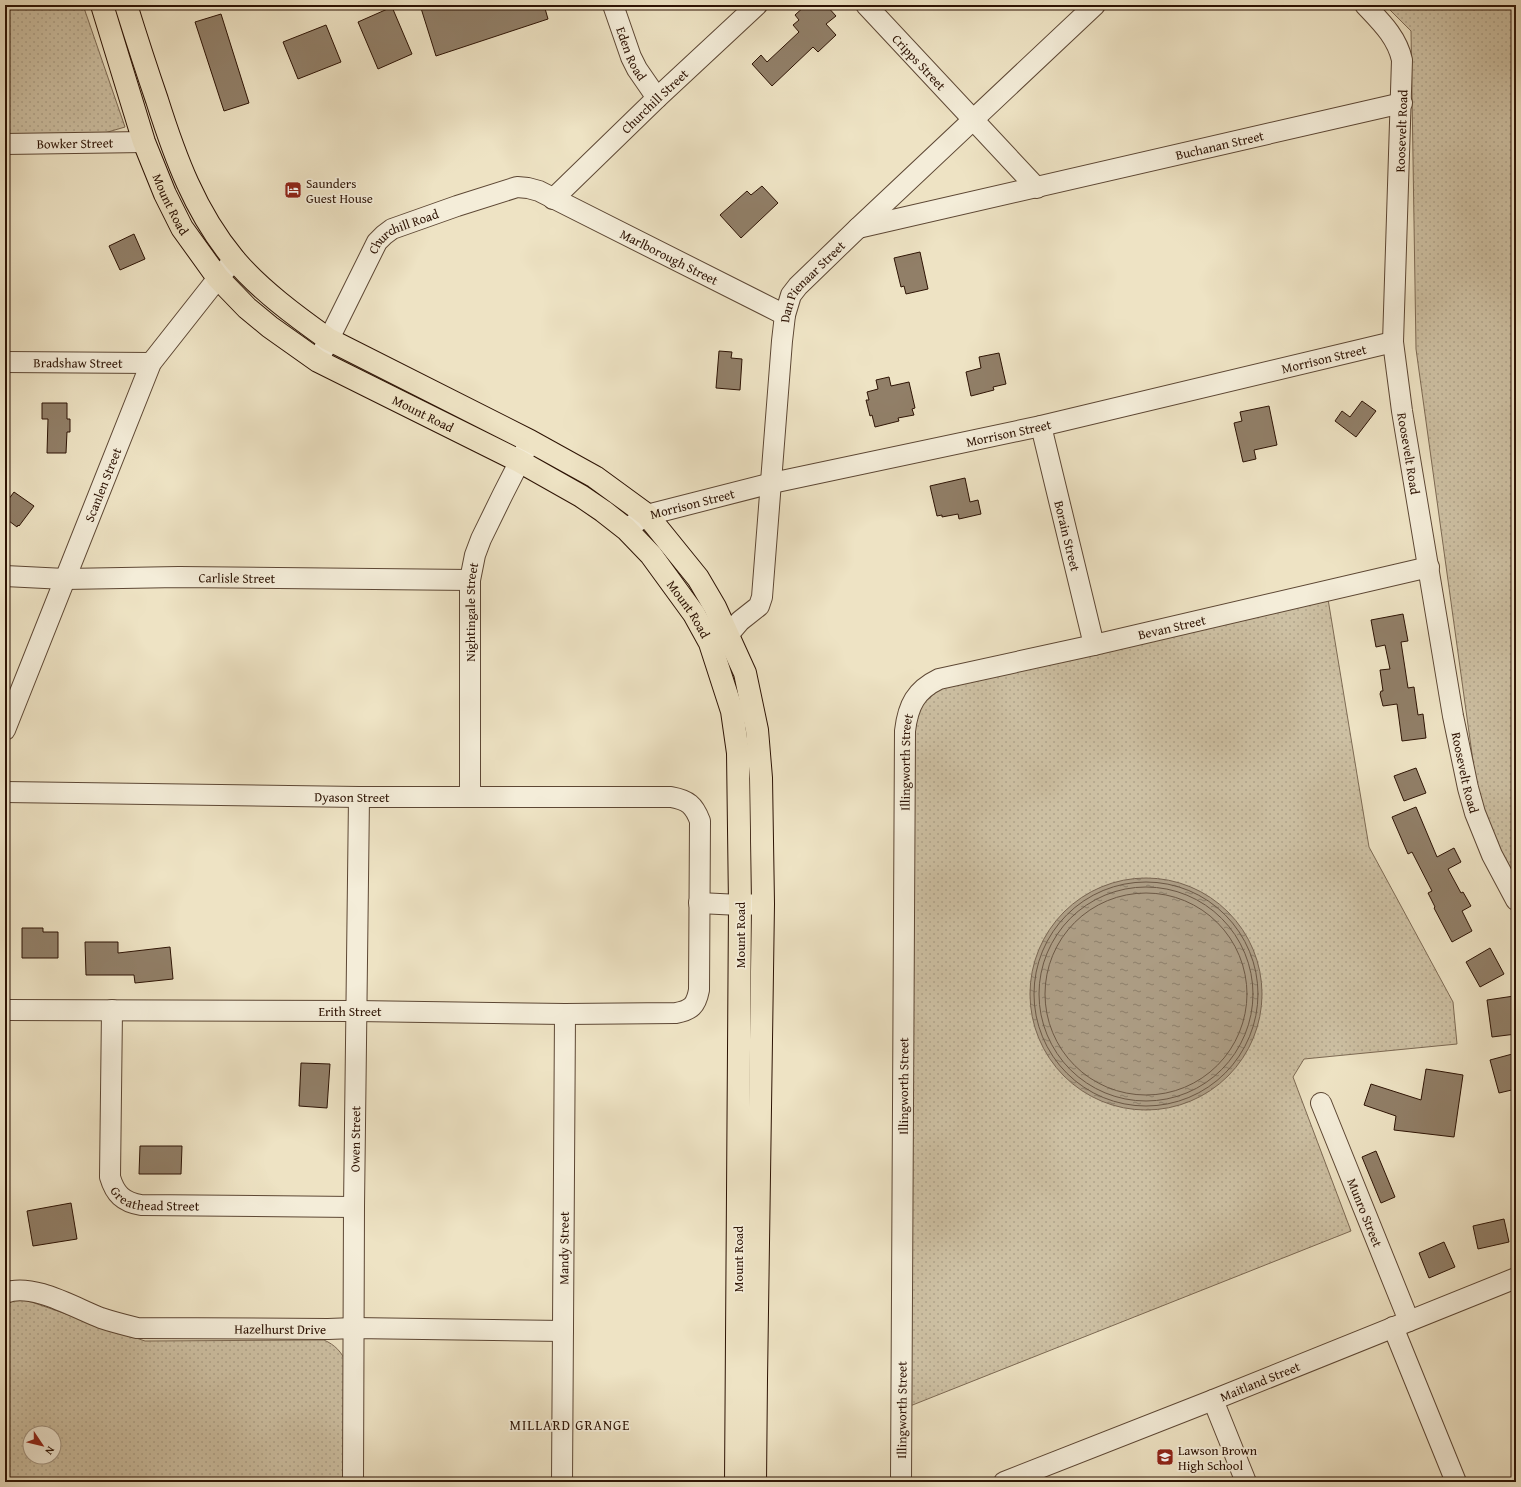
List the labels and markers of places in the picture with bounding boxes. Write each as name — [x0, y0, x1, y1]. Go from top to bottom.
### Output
place label: Saunders Guest House — [306, 174, 373, 208]
hotel icon: Saunders Guest House — [283, 180, 303, 200]
place label: Lawson Brown High School — [1178, 1441, 1258, 1475]
school or university icon: Lawson Brown High School — [1155, 1447, 1175, 1467]

